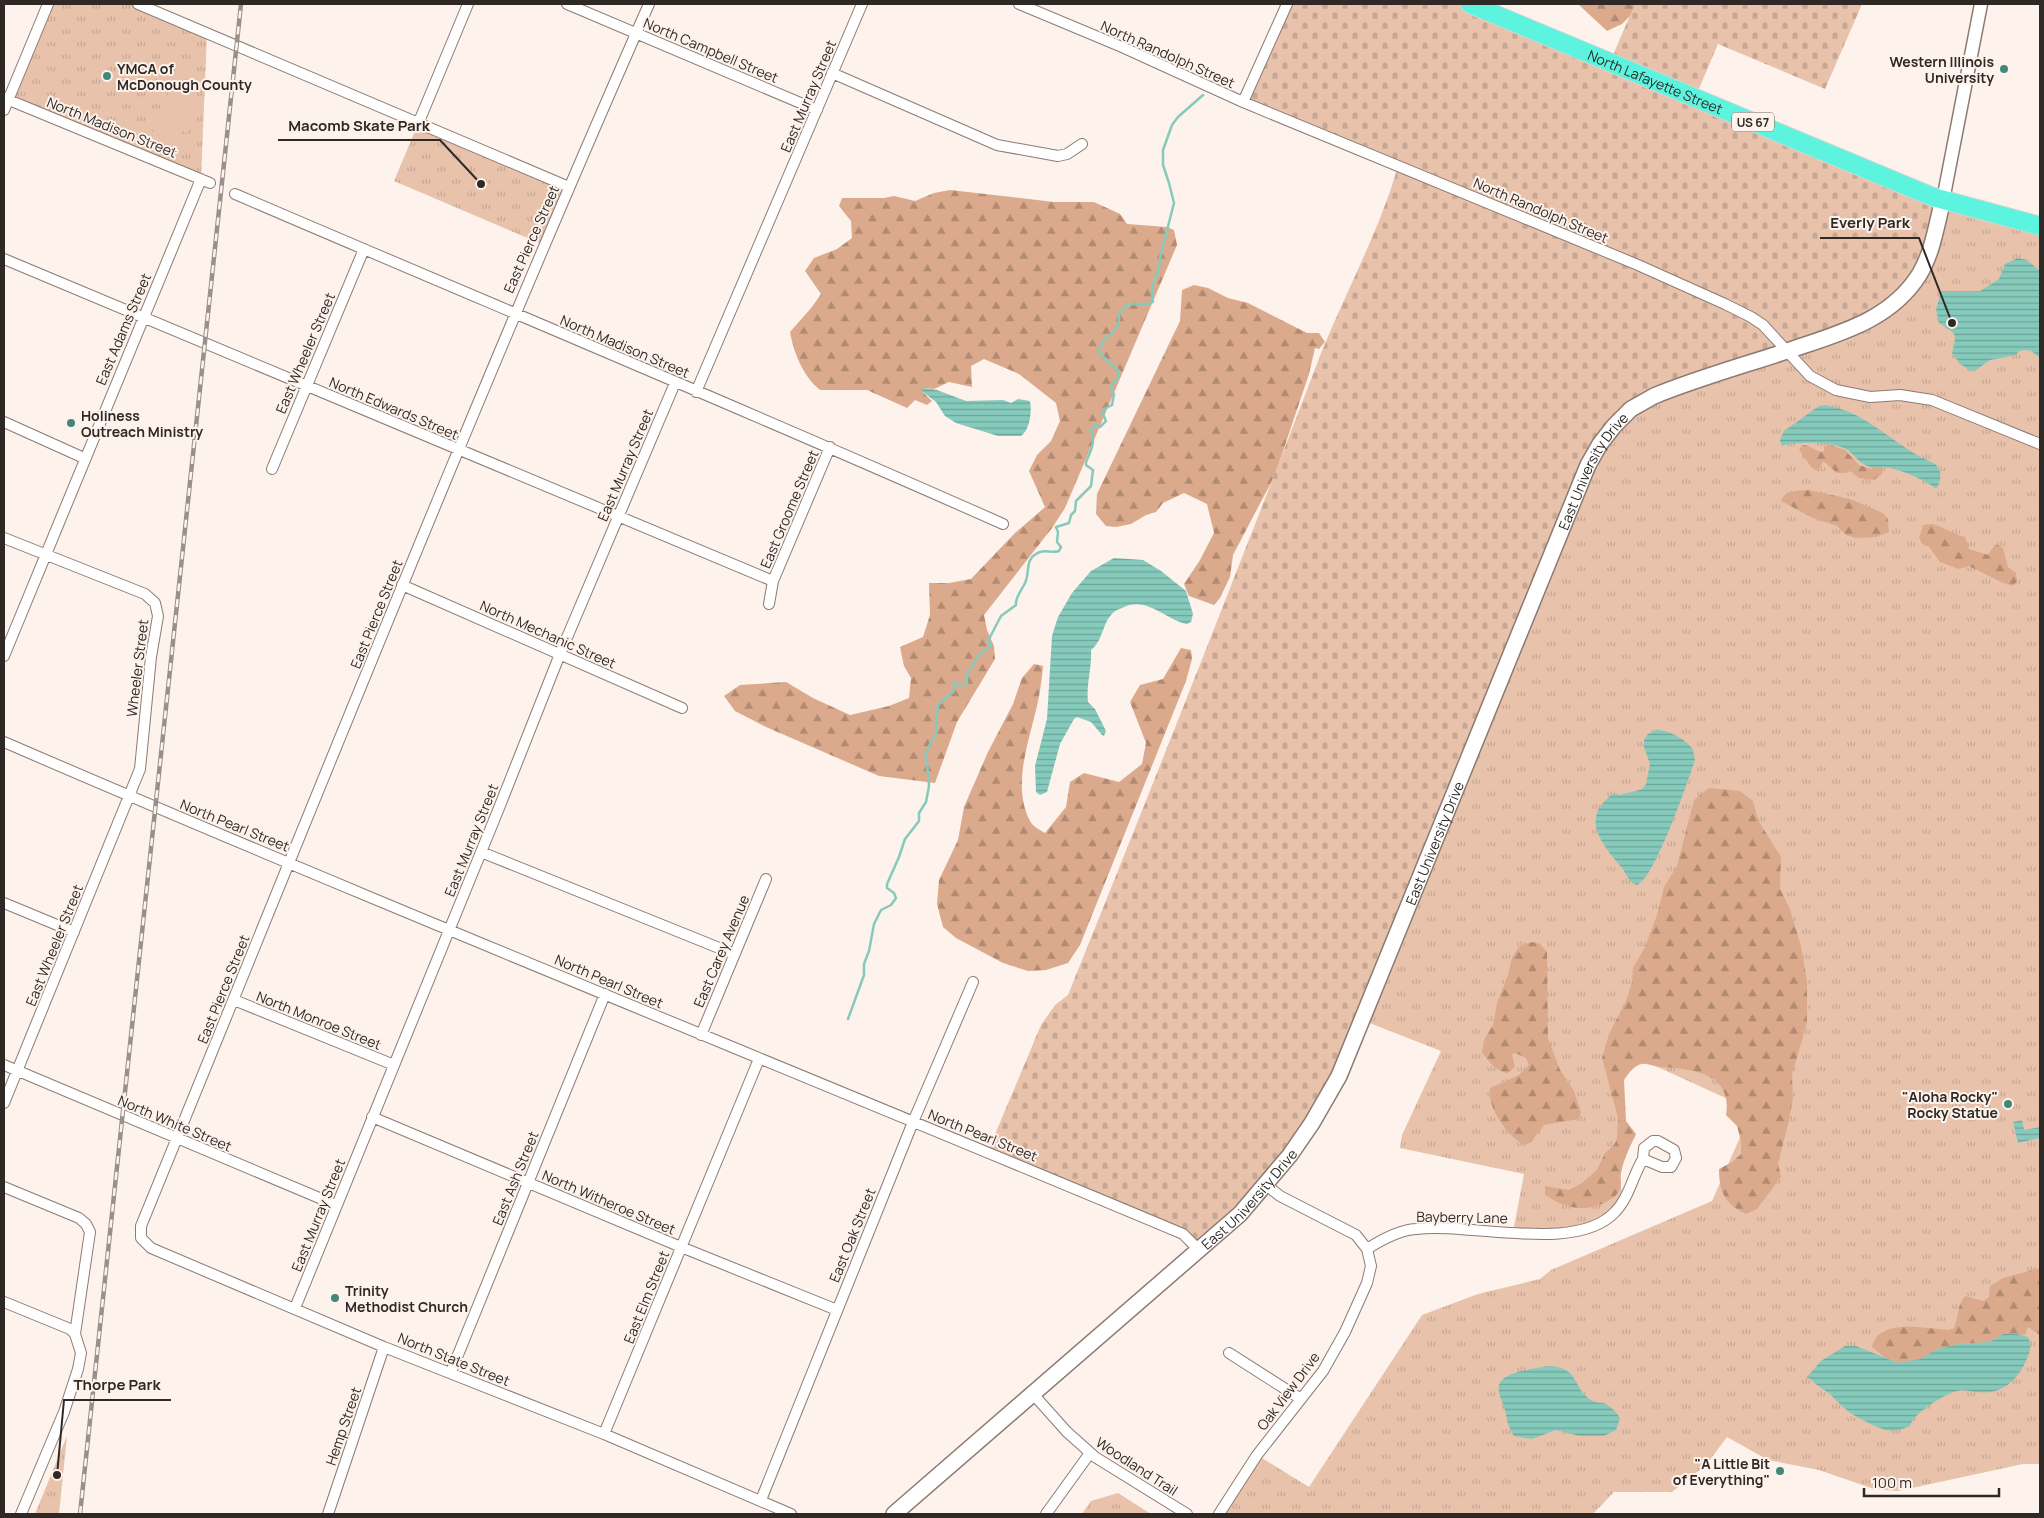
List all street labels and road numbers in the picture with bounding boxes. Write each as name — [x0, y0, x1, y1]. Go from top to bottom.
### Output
street label: North Campbell Street — [641, 13, 782, 87]
street label: North Randolph Street — [1098, 16, 1238, 92]
street label: East Murray Street — [776, 37, 840, 155]
street label: North Lafayette Street — [1585, 45, 1726, 118]
street label: North Madison Street — [44, 92, 180, 162]
road number: US 67 — [1732, 112, 1774, 132]
street label: North Randolph Street — [1471, 173, 1612, 247]
street label: East Pierce Street — [499, 182, 563, 296]
street label: East Adams Street — [91, 270, 155, 388]
street label: East Wheeler Street — [271, 289, 339, 416]
street label: North Madison Street — [557, 310, 693, 382]
street label: North Edwards Street — [327, 372, 462, 444]
street label: East Murray Street — [593, 406, 657, 524]
street label: East University Drive — [1553, 408, 1632, 533]
street label: East Groome Street — [755, 447, 823, 571]
street label: East Pierce Street — [345, 556, 407, 671]
street label: North Mechanic Street — [477, 595, 619, 673]
street label: Wheeler Street — [122, 618, 152, 718]
street label: East University Drive — [1400, 778, 1468, 908]
street label: East Murray Street — [440, 780, 502, 899]
street label: North Pearl Street — [178, 794, 293, 856]
street label: East Wheeler Street — [21, 881, 87, 1009]
street label: East Carey Avenue — [689, 892, 753, 1010]
street label: East Pierce Street — [192, 931, 254, 1046]
street label: North Pearl Street — [552, 950, 667, 1013]
street label: North Monroe Street — [254, 986, 385, 1054]
street label: North White Street — [115, 1090, 235, 1156]
street label: North Pearl Street — [926, 1104, 1041, 1166]
street label: East Ash Street — [487, 1128, 543, 1228]
street label: East University Drive — [1197, 1145, 1301, 1253]
street label: East Murray Street — [287, 1155, 349, 1274]
street label: North Witheroe Street — [539, 1165, 679, 1239]
street label: East Oak Street — [824, 1185, 880, 1285]
street label: Bayberry Lane — [1416, 1207, 1508, 1227]
street label: East Elm Street — [619, 1247, 673, 1346]
street label: North State Street — [395, 1328, 513, 1390]
street label: Oak View Drive — [1252, 1348, 1324, 1434]
street label: Hemp Street — [321, 1384, 365, 1468]
street label: Woodland Trail — [1092, 1432, 1182, 1500]

